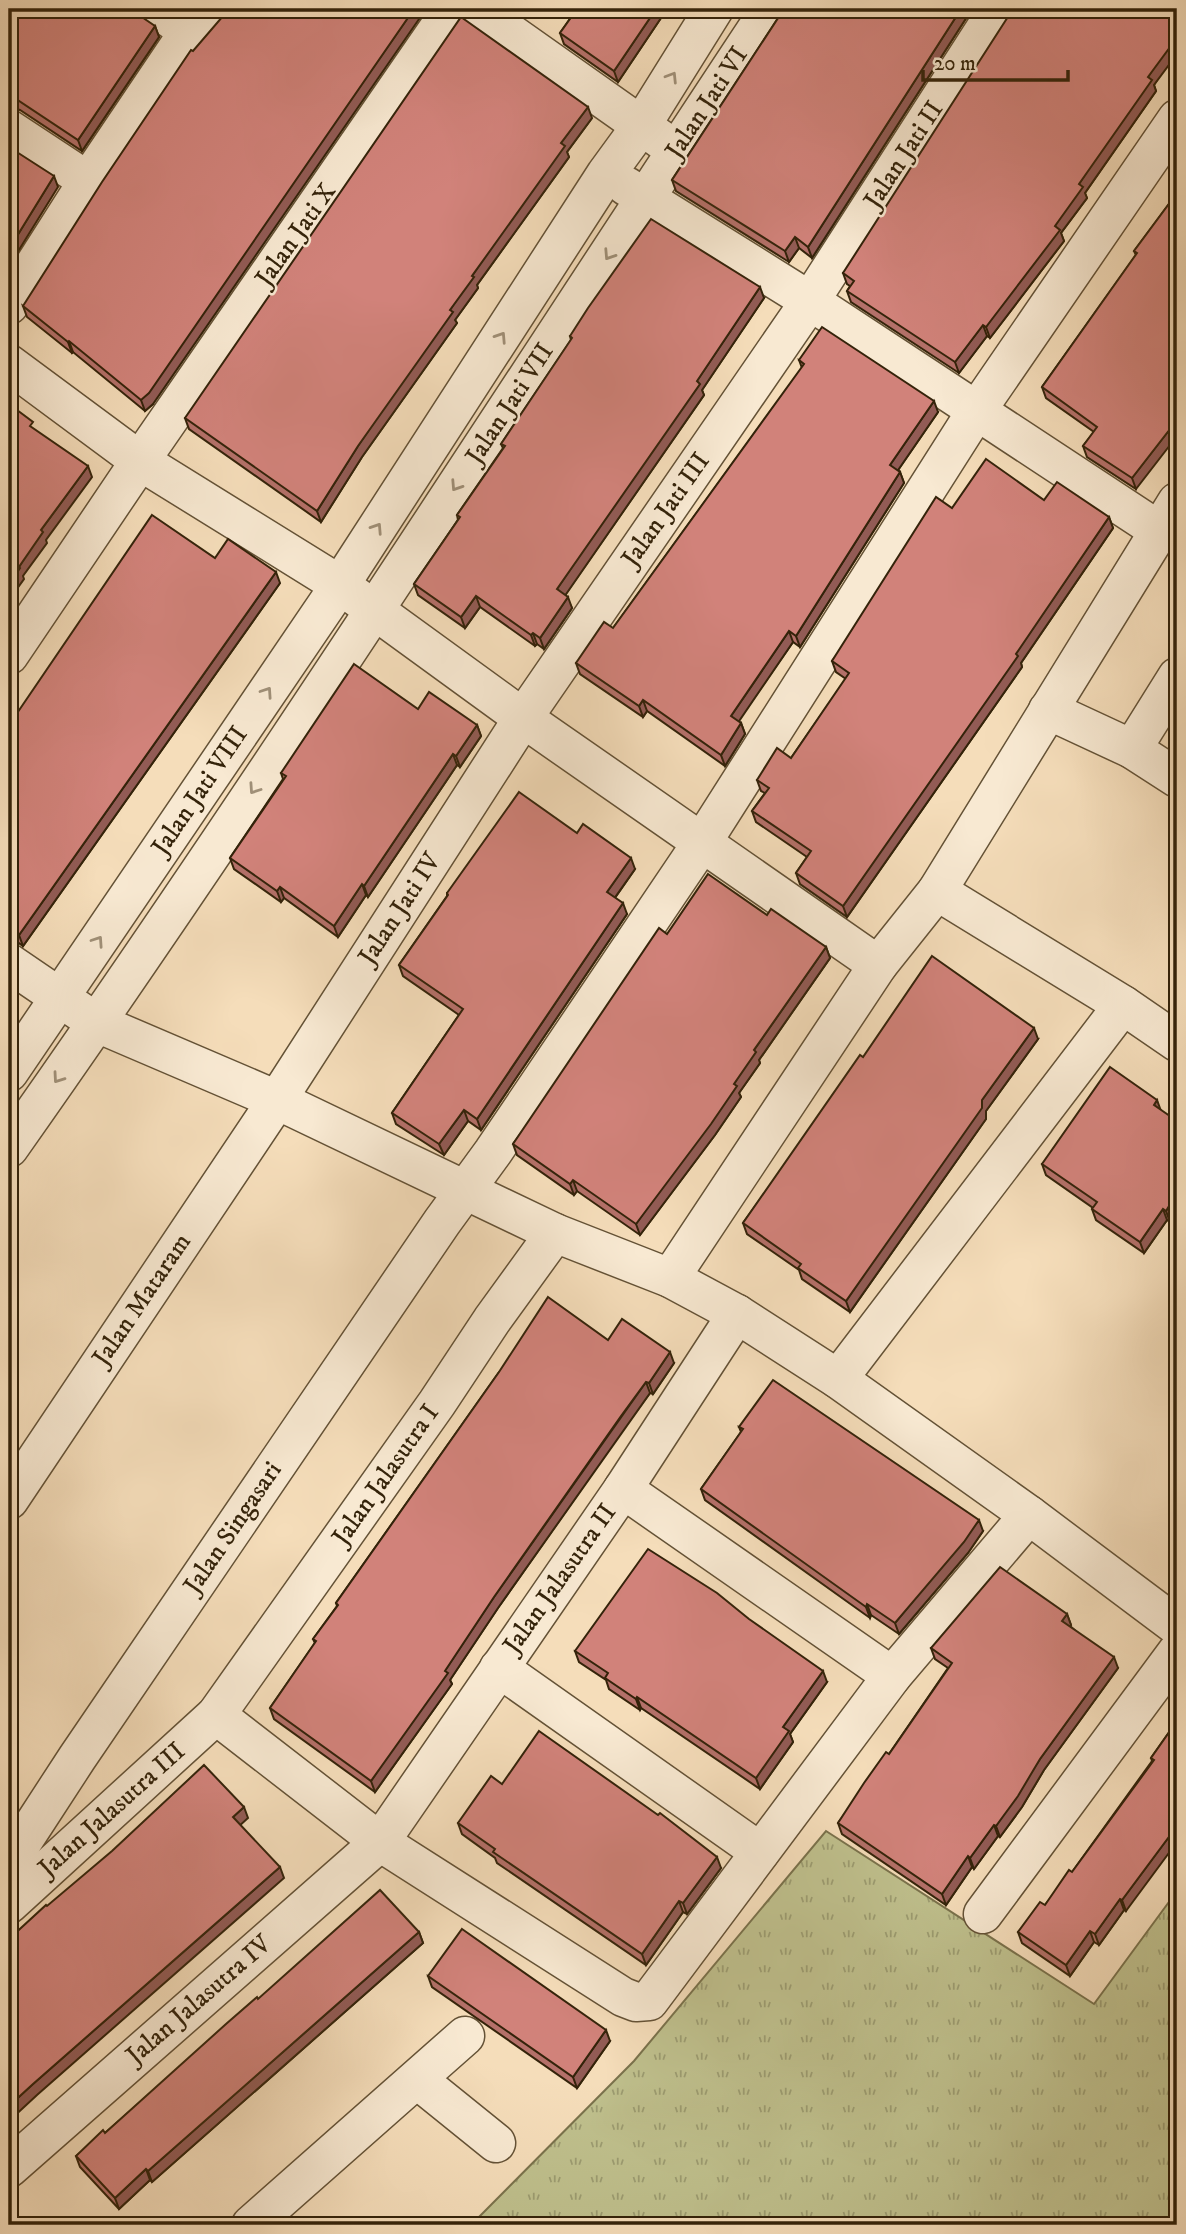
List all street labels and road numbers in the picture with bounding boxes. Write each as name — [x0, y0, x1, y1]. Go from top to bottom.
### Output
street label: Jalan Jati VI — [657, 41, 756, 167]
street label: Jalan Jati II — [856, 95, 951, 217]
street label: Jalan Jati X — [247, 177, 344, 295]
street label: Jalan Jati VII — [457, 337, 561, 473]
street label: Jalan Jati III — [613, 446, 718, 575]
street label: Jalan Jati VIII — [144, 720, 255, 864]
street label: Jalan Jati IV — [350, 846, 449, 973]
street label: Jalan Mataram — [84, 1227, 199, 1374]
street label: Jalan Jalasutra I — [324, 1398, 447, 1554]
street label: Jalan Singasari — [176, 1456, 289, 1602]
street label: Jalan Jalasutra II — [495, 1497, 624, 1662]
street label: Jalan Jalasutra III — [30, 1735, 192, 1886]
street label: Jalan Jalasutra IV — [118, 1928, 279, 2073]

